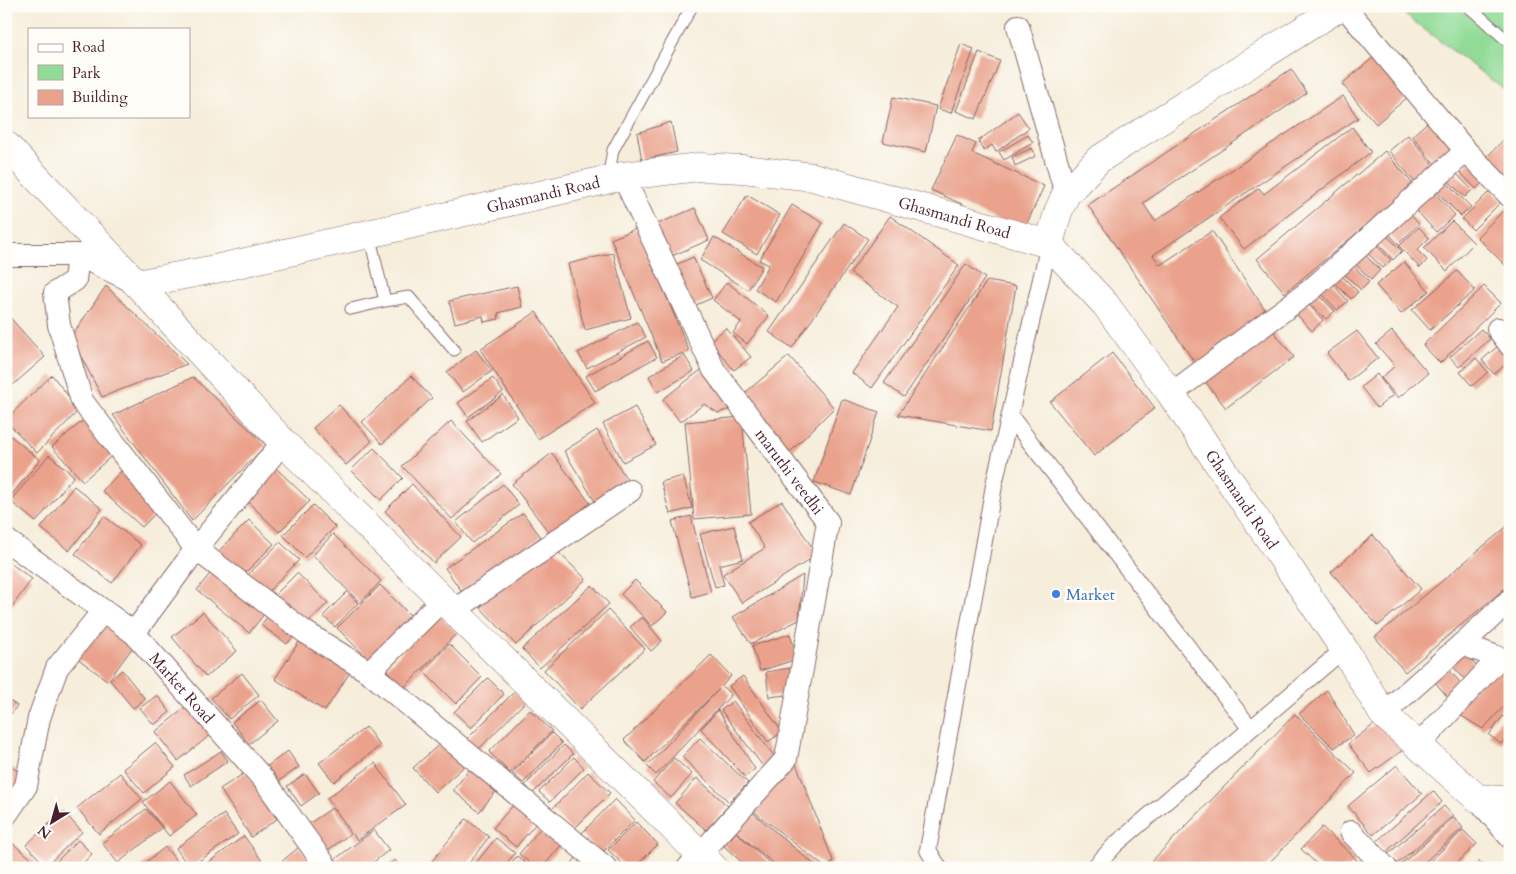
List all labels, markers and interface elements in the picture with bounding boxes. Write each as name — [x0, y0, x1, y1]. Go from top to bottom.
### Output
legend — [28, 28, 190, 118]
text: Road — [72, 37, 105, 57]
text: Park — [72, 63, 101, 83]
text: Building — [72, 87, 128, 107]
street label: Ghasmandi Road — [484, 171, 603, 219]
street label: Ghasmandi Road — [896, 192, 1013, 245]
street label: maruthi veedhi — [750, 425, 829, 520]
street label: Ghasmandi Road — [1200, 446, 1283, 554]
place label: Market — [1066, 584, 1115, 606]
marker: Market — [1050, 588, 1062, 600]
street label: Market Road — [144, 648, 219, 729]
north arrow — [28, 796, 78, 846]
text: N — [34, 821, 55, 843]

